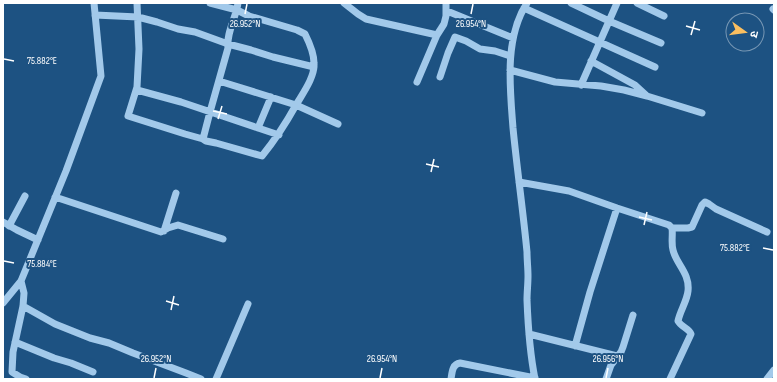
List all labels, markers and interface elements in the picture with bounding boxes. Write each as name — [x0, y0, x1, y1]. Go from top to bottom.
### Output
north arrow — [725, 12, 765, 52]
text: 26.952°N — [230, 18, 260, 30]
text: 26.954°N — [456, 18, 486, 30]
text: उ — [747, 30, 761, 40]
text: 75.882°E — [27, 55, 57, 67]
text: 75.882°E — [720, 242, 750, 254]
text: 75.884°E — [27, 258, 57, 270]
text: 26.952°N — [141, 353, 171, 365]
text: 26.954°N — [367, 353, 397, 365]
text: 26.956°N — [593, 353, 623, 365]

